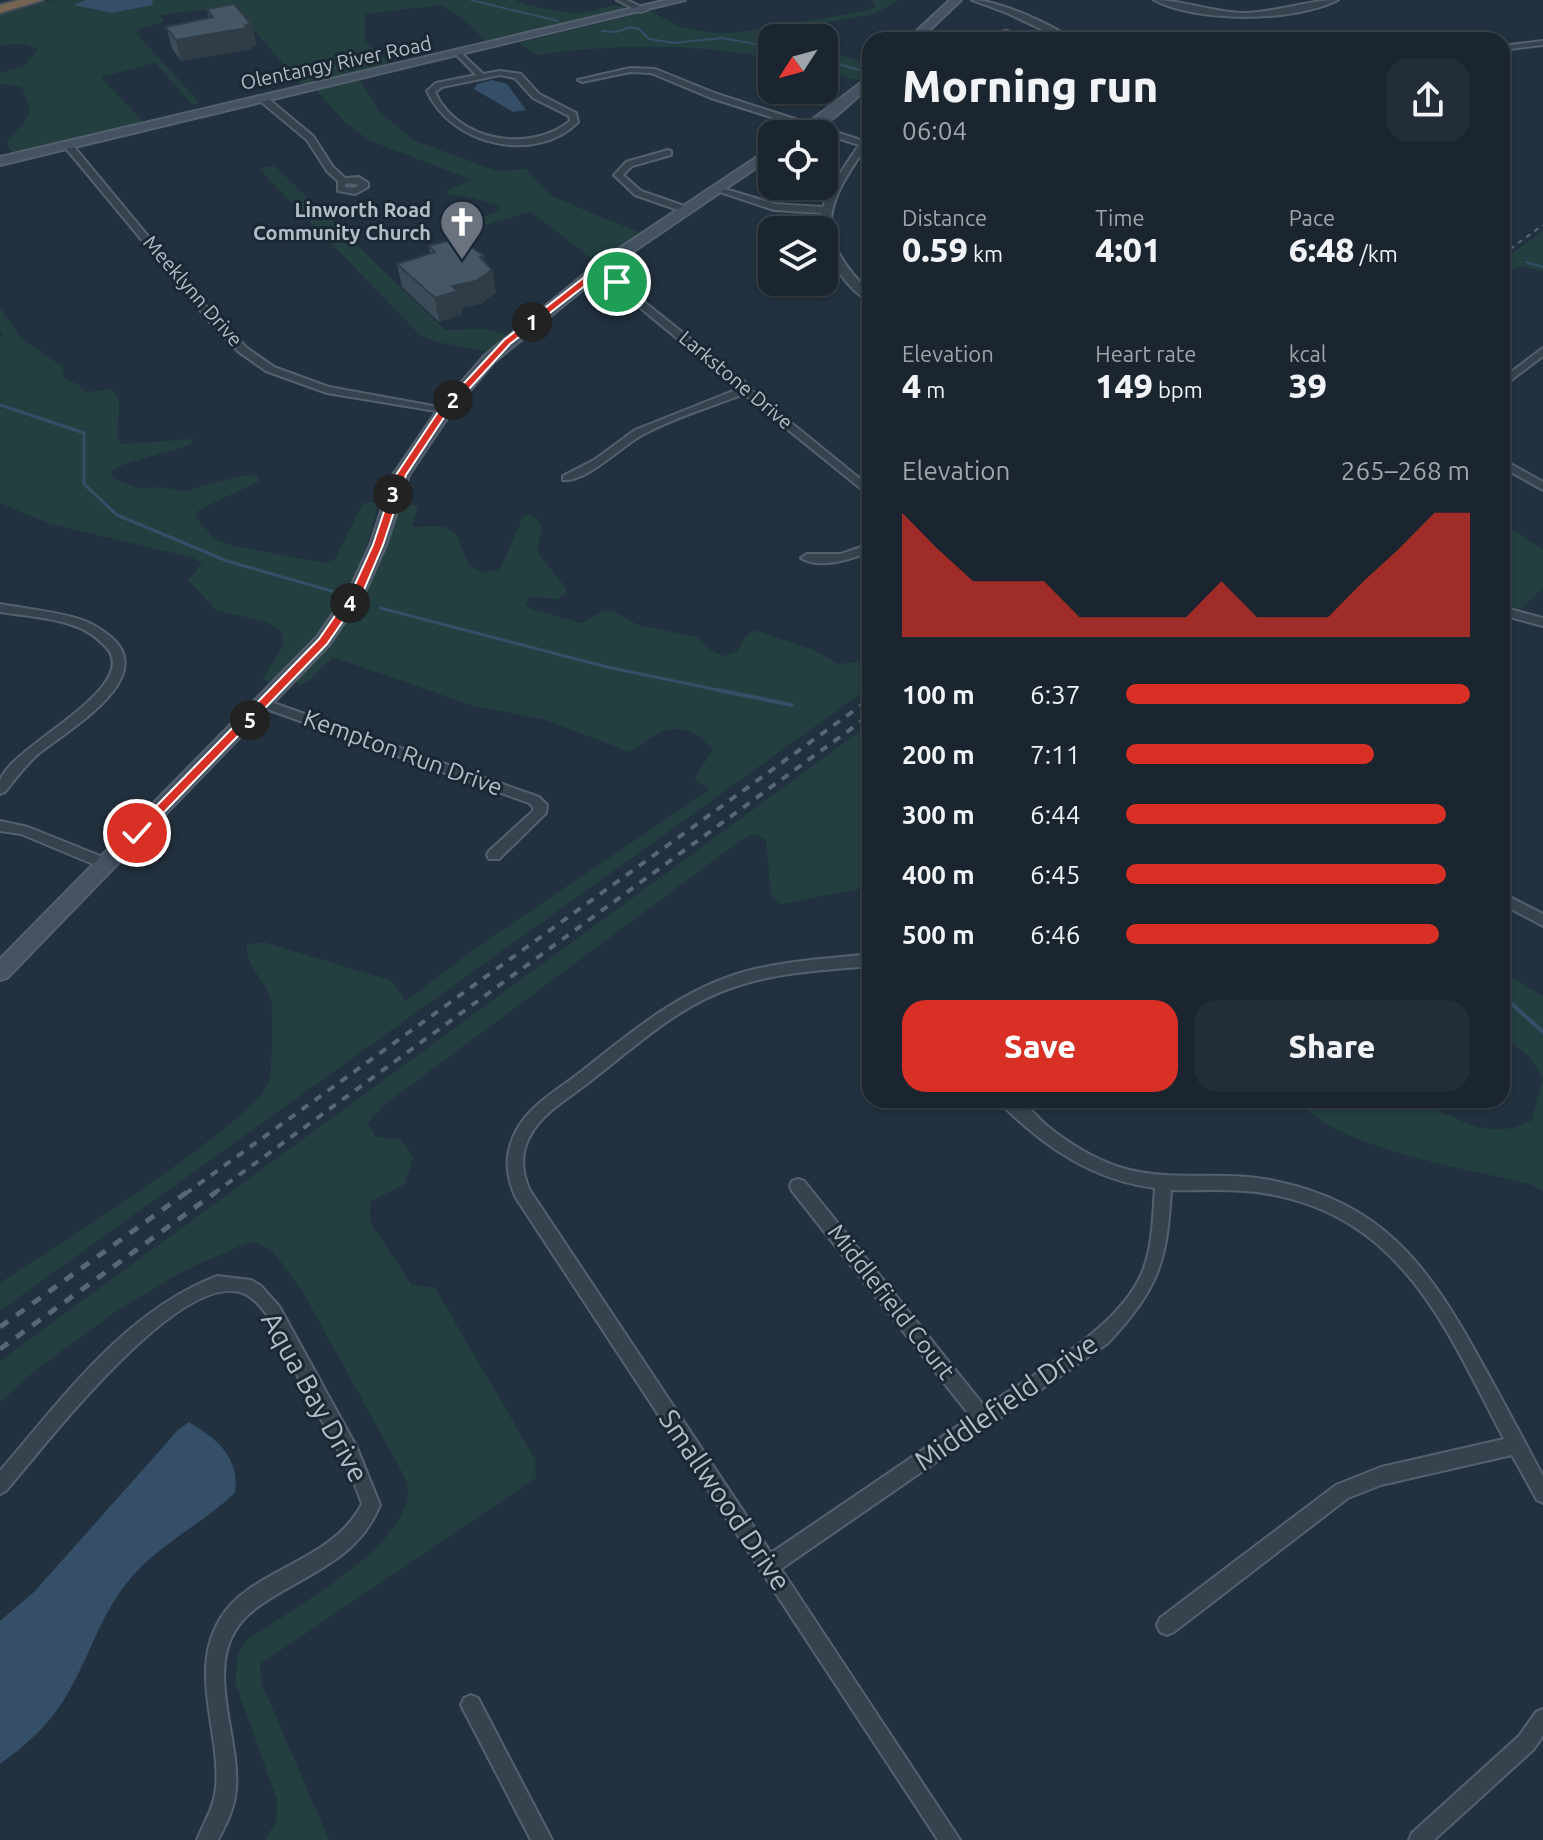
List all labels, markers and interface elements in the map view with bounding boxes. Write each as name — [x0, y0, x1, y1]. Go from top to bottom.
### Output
north arrow — [758, 24, 838, 104]
map controls — [758, 24, 838, 296]
street label: Olentangy River Road — [238, 31, 434, 94]
button: share — [1386, 58, 1470, 142]
text: Morning run — [902, 61, 1158, 110]
text: 06:04 — [902, 116, 967, 145]
button: locate — [758, 120, 838, 200]
place label: Linworth Road Community Church — [253, 198, 431, 244]
church icon: Linworth Road Community Church — [438, 198, 486, 261]
text: Distance — [902, 205, 987, 230]
text: Time — [1095, 205, 1145, 230]
text: Pace — [1289, 205, 1335, 230]
button: layers — [758, 216, 838, 296]
text: 0.59 — [902, 230, 968, 268]
text: 4:01 — [1095, 230, 1161, 268]
text: 6:48 — [1289, 230, 1355, 268]
street label: Meeklynn Drive — [139, 231, 248, 351]
text: km — [968, 241, 1003, 266]
text: /km — [1355, 241, 1398, 266]
pin — [583, 248, 651, 316]
icon: arrive — [595, 260, 639, 304]
pin: 1 — [512, 302, 552, 342]
text: 1 — [526, 309, 538, 334]
street label: Larkstone Drive — [675, 326, 798, 434]
text: Elevation — [902, 341, 994, 366]
text: Heart rate — [1095, 341, 1197, 366]
text: kcal — [1289, 341, 1327, 366]
text: 4 — [902, 366, 921, 404]
text: 149 — [1095, 366, 1153, 404]
text: 39 — [1289, 366, 1327, 404]
text: m — [921, 377, 945, 402]
text: bpm — [1153, 377, 1203, 402]
pin: 2 — [433, 380, 473, 420]
text: 2 — [447, 387, 459, 412]
text: Elevation — [902, 456, 1010, 485]
text: 265–268 m — [1341, 456, 1470, 485]
pin: 3 — [373, 474, 413, 514]
text: 3 — [387, 481, 399, 506]
pin: 4 — [330, 583, 370, 623]
text: 4 — [344, 590, 356, 615]
text: 100 m — [902, 680, 975, 709]
text: 6:37 — [1030, 680, 1080, 709]
pin: 5 — [230, 700, 270, 740]
street label: Kempton Run Drive — [300, 704, 506, 801]
text: 5 — [244, 707, 256, 732]
text: 200 m — [902, 740, 975, 769]
text: 7:11 — [1030, 740, 1080, 769]
pin — [103, 799, 171, 867]
text: 300 m — [902, 800, 975, 829]
text: 6:44 — [1030, 800, 1080, 829]
icon: check — [115, 811, 159, 855]
text: 400 m — [902, 860, 975, 889]
text: 6:45 — [1030, 860, 1080, 889]
text: 500 m — [902, 920, 975, 949]
text: 6:46 — [1030, 920, 1080, 949]
button: Save — [902, 1000, 1178, 1092]
button: Share — [1194, 1000, 1470, 1092]
street label: Middlefield Court — [822, 1219, 961, 1385]
street label: Aqua Bay Drive — [256, 1306, 375, 1487]
street label: Middlefield Drive — [908, 1327, 1103, 1476]
street label: Smallwood Drive — [653, 1403, 797, 1596]

